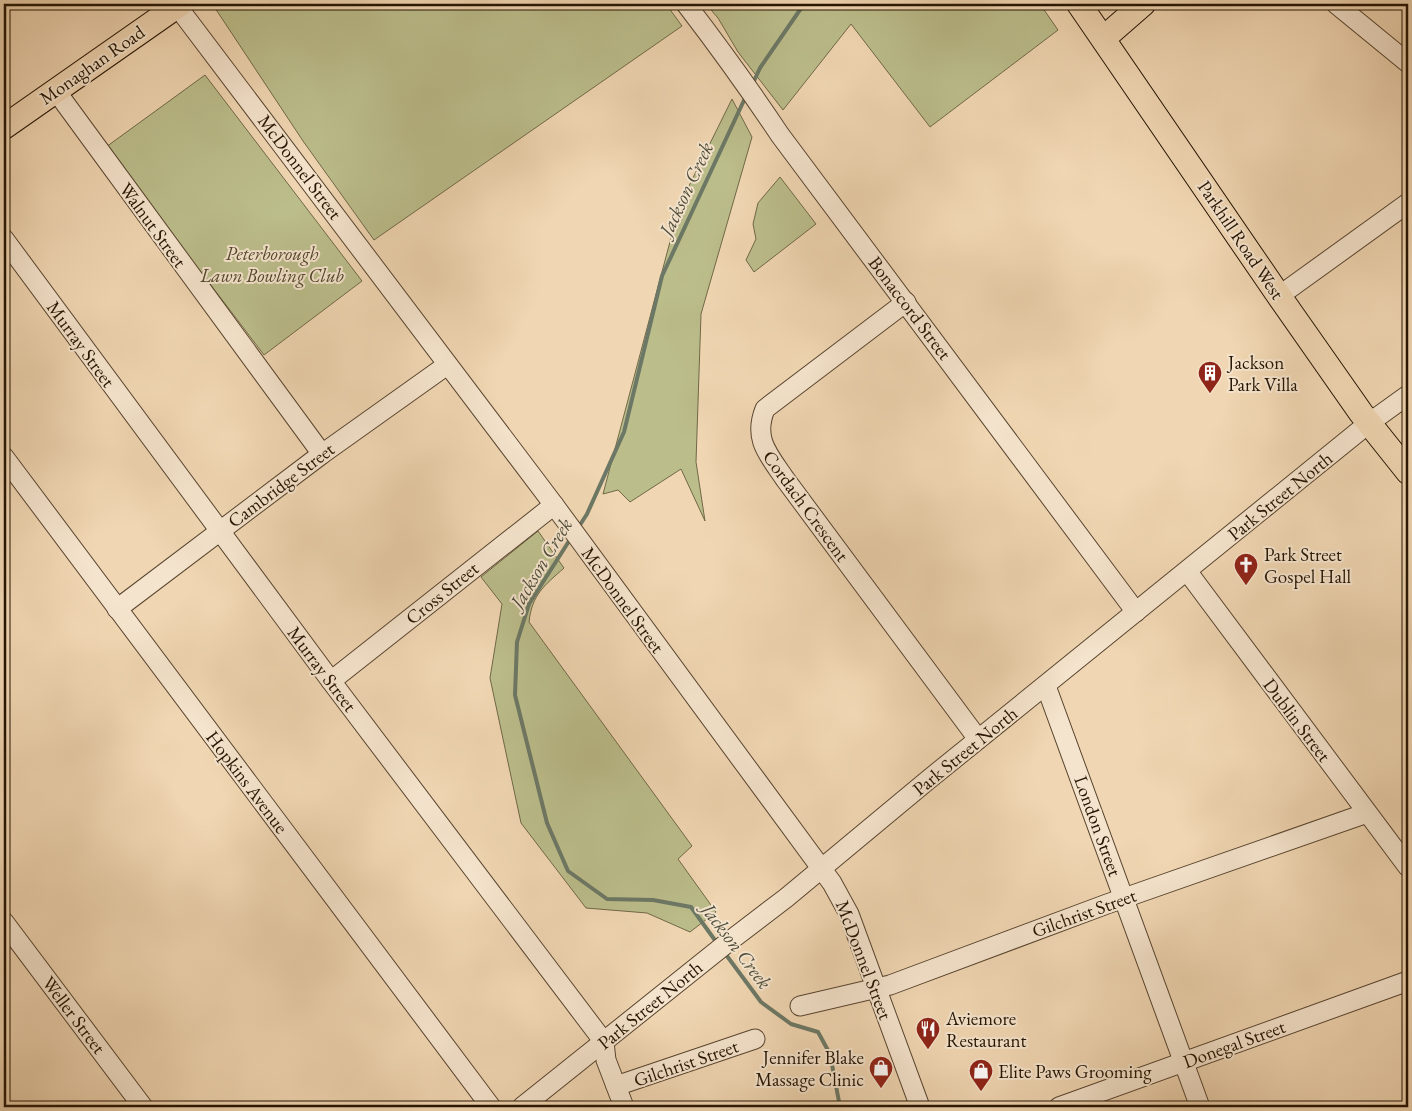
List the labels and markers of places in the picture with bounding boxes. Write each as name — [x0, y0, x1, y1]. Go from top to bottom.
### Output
place label: Jackson Park Villa — [1226, 350, 1298, 397]
building icon: Jackson Park Villa — [1197, 360, 1223, 394]
place label: Park Street Gospel Hall — [1264, 542, 1352, 589]
church icon: Park Street Gospel Hall — [1233, 552, 1259, 586]
place label: Aviemore Restaurant — [945, 1006, 1027, 1053]
restaurant icon: Aviemore Restaurant — [915, 1016, 941, 1050]
place label: Jennifer Blake Massage Clinic — [755, 1045, 864, 1092]
shop icon: Jennifer Blake Massage Clinic — [868, 1055, 894, 1089]
shop icon: Elite Paws Grooming — [968, 1058, 994, 1092]
place label: Elite Paws Grooming — [998, 1059, 1152, 1084]

